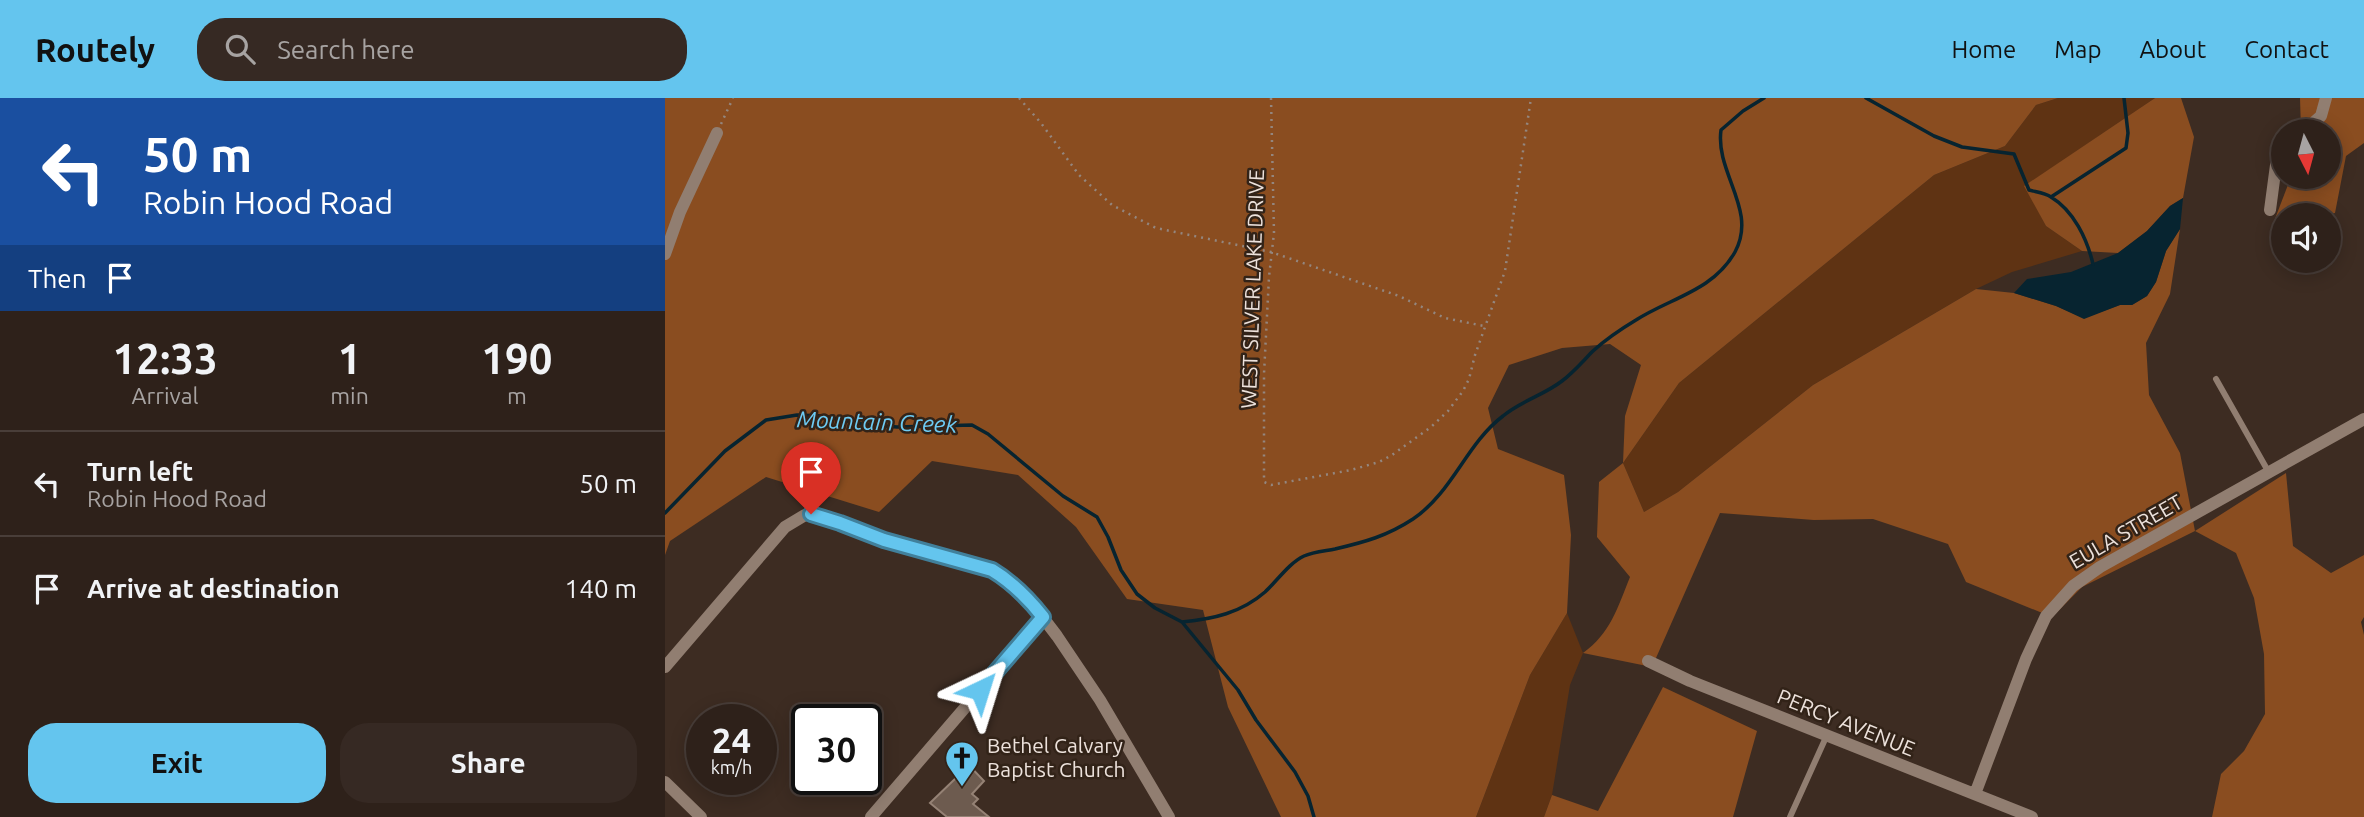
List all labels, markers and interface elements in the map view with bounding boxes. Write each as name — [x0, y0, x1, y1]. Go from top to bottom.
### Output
search box — [197, 18, 687, 81]
icon: search — [221, 30, 259, 68]
text: Routely — [35, 31, 155, 68]
text: Search here — [277, 35, 415, 64]
text: Home — [1951, 36, 2016, 63]
text: Map — [2054, 36, 2101, 63]
text: About — [2139, 36, 2206, 63]
text: Contact — [2244, 36, 2329, 63]
north arrow — [2271, 119, 2341, 189]
map controls — [2271, 119, 2341, 273]
icon: left — [28, 126, 119, 217]
text: 50 m — [143, 126, 252, 181]
street label: WEST SILVER LAKE DRIVE — [1236, 169, 1268, 409]
text: Robin Hood Road — [143, 184, 393, 220]
button: sound — [2271, 203, 2341, 273]
icon: arrive — [101, 259, 139, 297]
text: Then — [28, 264, 87, 293]
text: 12:33 — [113, 335, 218, 382]
text: 1 — [338, 335, 361, 382]
text: 190 — [481, 335, 552, 382]
text: Arrival — [132, 383, 199, 408]
text: min — [330, 383, 369, 408]
text: m — [507, 383, 527, 408]
water label: Mountain Creek — [796, 406, 958, 437]
pin — [781, 442, 841, 514]
icon: arrive — [792, 453, 830, 491]
text: Turn left — [87, 457, 193, 486]
icon: left — [28, 465, 66, 503]
text: 50 m — [579, 469, 637, 498]
text: Robin Hood Road — [87, 486, 267, 511]
street label: EULA STREET — [2065, 489, 2187, 573]
icon: arrive — [28, 570, 66, 608]
text: Arrive at destination — [87, 574, 340, 603]
text: 140 m — [565, 574, 637, 603]
position arrow — [943, 653, 1017, 727]
street label: PERCY AVENUE — [1774, 684, 1919, 761]
speed limit sign: 30 — [791, 704, 882, 795]
text: 24 — [712, 720, 751, 760]
button: Exit — [28, 723, 326, 803]
button: Share — [340, 723, 637, 803]
place label: Bethel Calvary Baptist Church — [987, 733, 1126, 781]
church icon: Bethel Calvary Baptist Church — [943, 739, 981, 788]
text: km/h — [711, 757, 752, 777]

